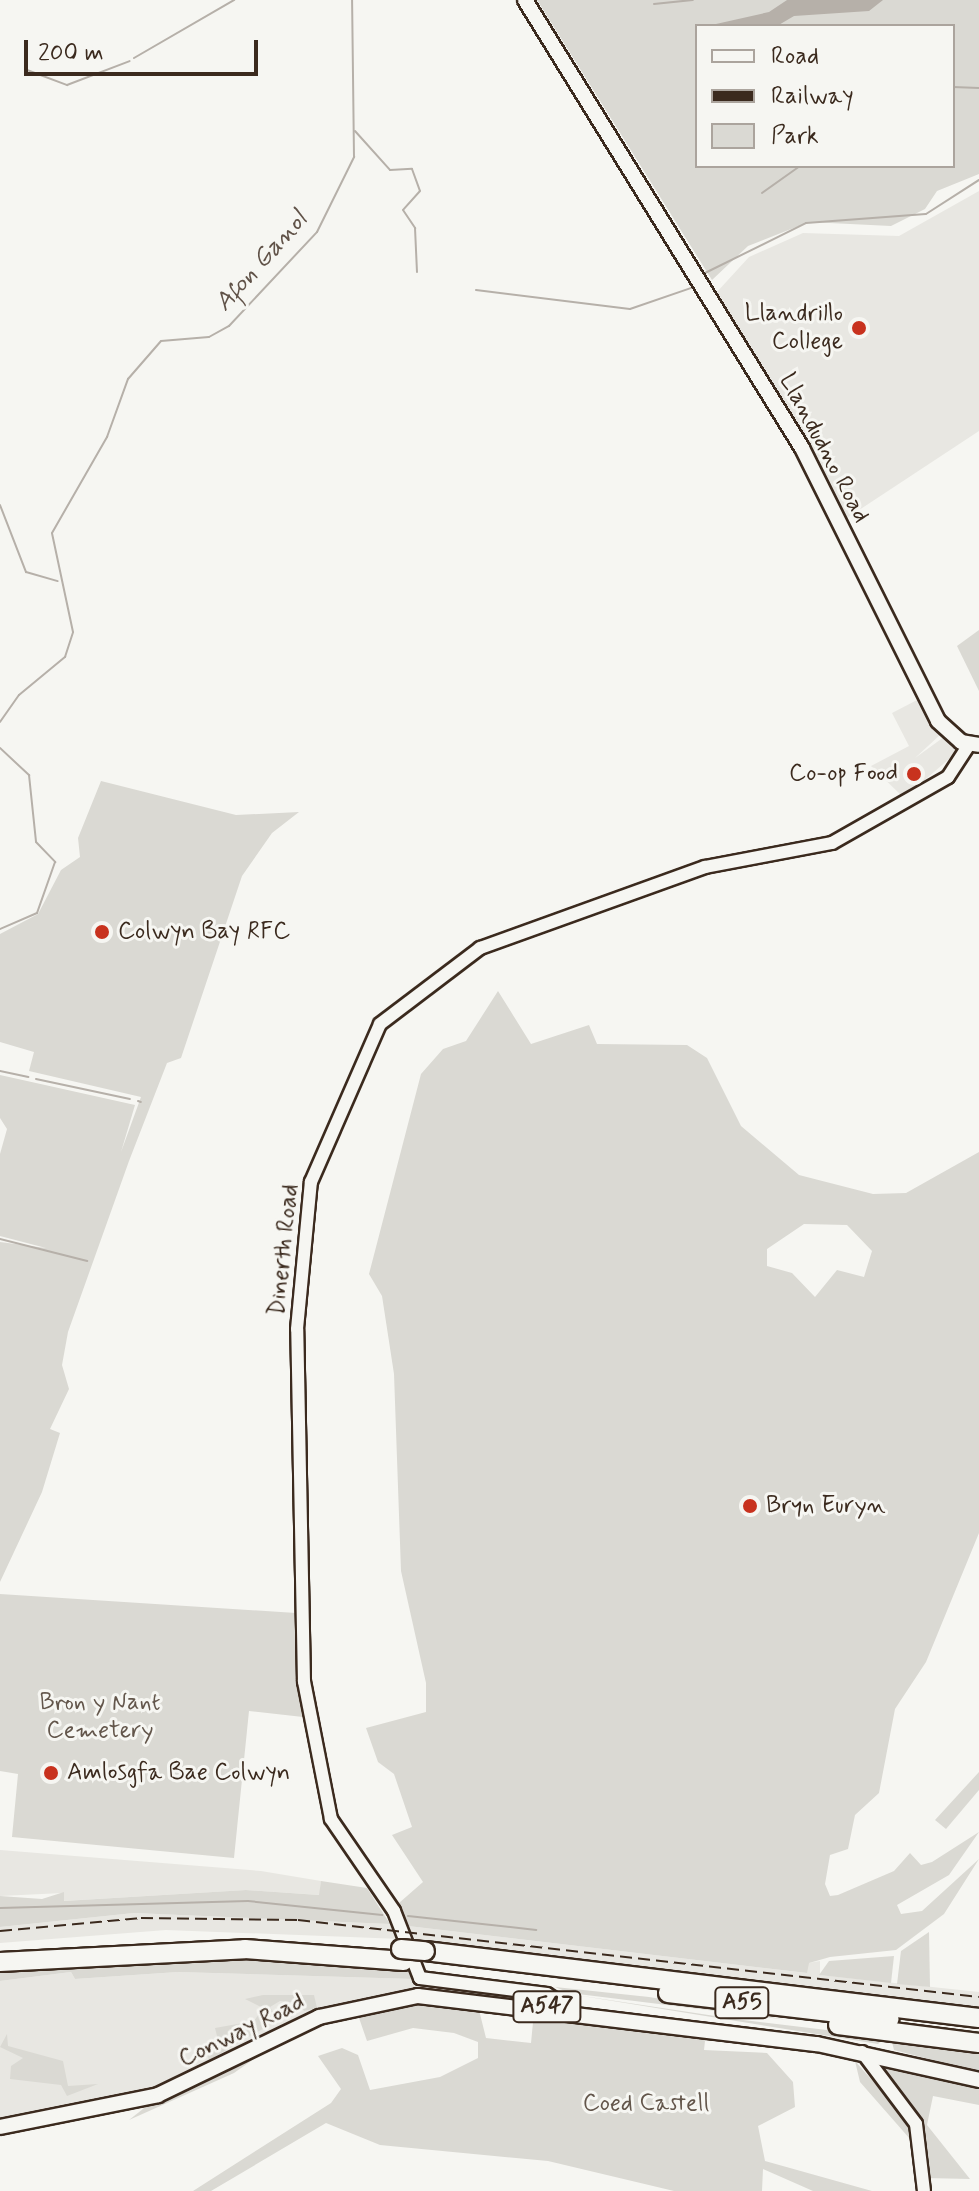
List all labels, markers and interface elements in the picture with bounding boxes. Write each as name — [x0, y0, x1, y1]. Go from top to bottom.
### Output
scale bar — [28, 24, 262, 74]
legend — [695, 24, 955, 168]
text: 200 m — [38, 38, 104, 69]
text: Road — [771, 41, 819, 72]
text: Railway — [771, 81, 854, 112]
text: Park — [771, 121, 819, 152]
water label: Afon Ganol — [212, 209, 312, 315]
place label: Llandrillo College — [745, 300, 843, 356]
marker: Llandrillo College — [850, 319, 868, 337]
street label: Llandudno Road — [773, 368, 875, 528]
place label: Co-op Food — [789, 760, 898, 788]
marker: Co-op Food — [905, 765, 923, 783]
place label: Colwyn Bay RFC — [118, 918, 291, 946]
marker: Colwyn Bay RFC — [93, 923, 111, 941]
street label: Dinerth Road — [263, 1183, 305, 1317]
place label: Bryn Euryn — [766, 1492, 885, 1520]
marker: Bryn Euryn — [741, 1497, 759, 1515]
park label: Bron y Nant Cemetery — [38, 1689, 162, 1745]
place label: Amlosgfa Bae Colwyn — [67, 1759, 291, 1787]
marker: Amlosgfa Bae Colwyn — [42, 1764, 60, 1782]
road number: A55 — [714, 1985, 770, 2021]
street label: Conway Road — [174, 1988, 310, 2074]
road number: A547 — [511, 1989, 583, 2025]
park label: Coed Castell — [583, 2090, 709, 2118]

